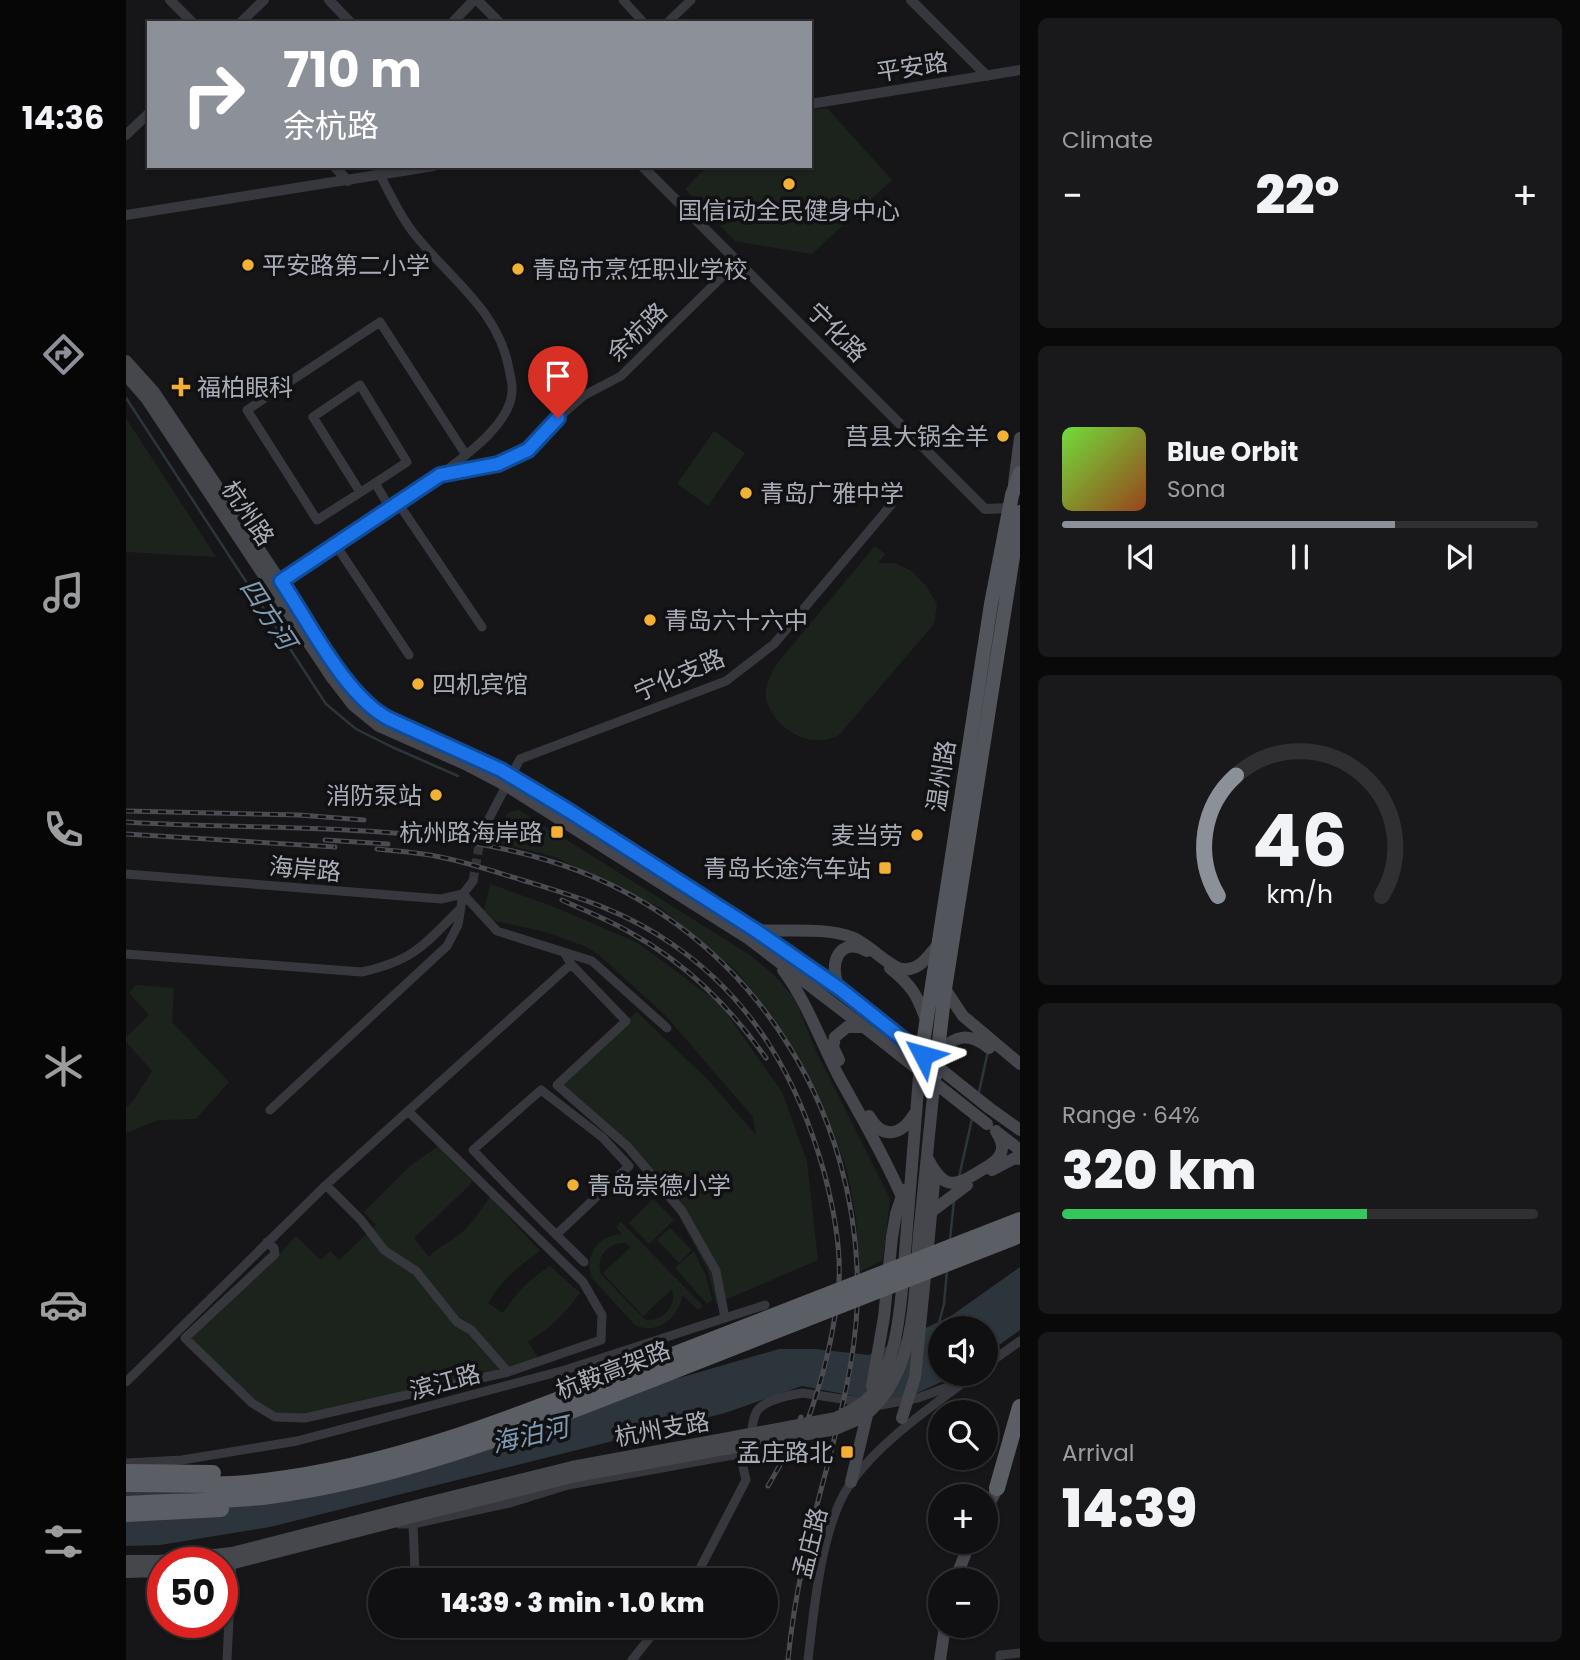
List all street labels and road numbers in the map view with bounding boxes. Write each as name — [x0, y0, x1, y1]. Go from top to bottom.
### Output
street label: 平安路 — [874, 45, 950, 89]
street label: 余杭路 — [600, 295, 674, 369]
street label: 宁化路 — [800, 295, 874, 369]
street label: 杭州路 — [214, 474, 282, 552]
street label: 宁化支路 — [628, 641, 730, 709]
street label: 温州路 — [919, 738, 963, 814]
street label: 海岸路 — [268, 849, 342, 889]
street label: 杭鞍高架路 — [551, 1333, 675, 1407]
street label: 滨江路 — [406, 1357, 484, 1407]
street label: 杭州支路 — [612, 1404, 712, 1454]
street label: 孟庄路 — [785, 1504, 835, 1582]

